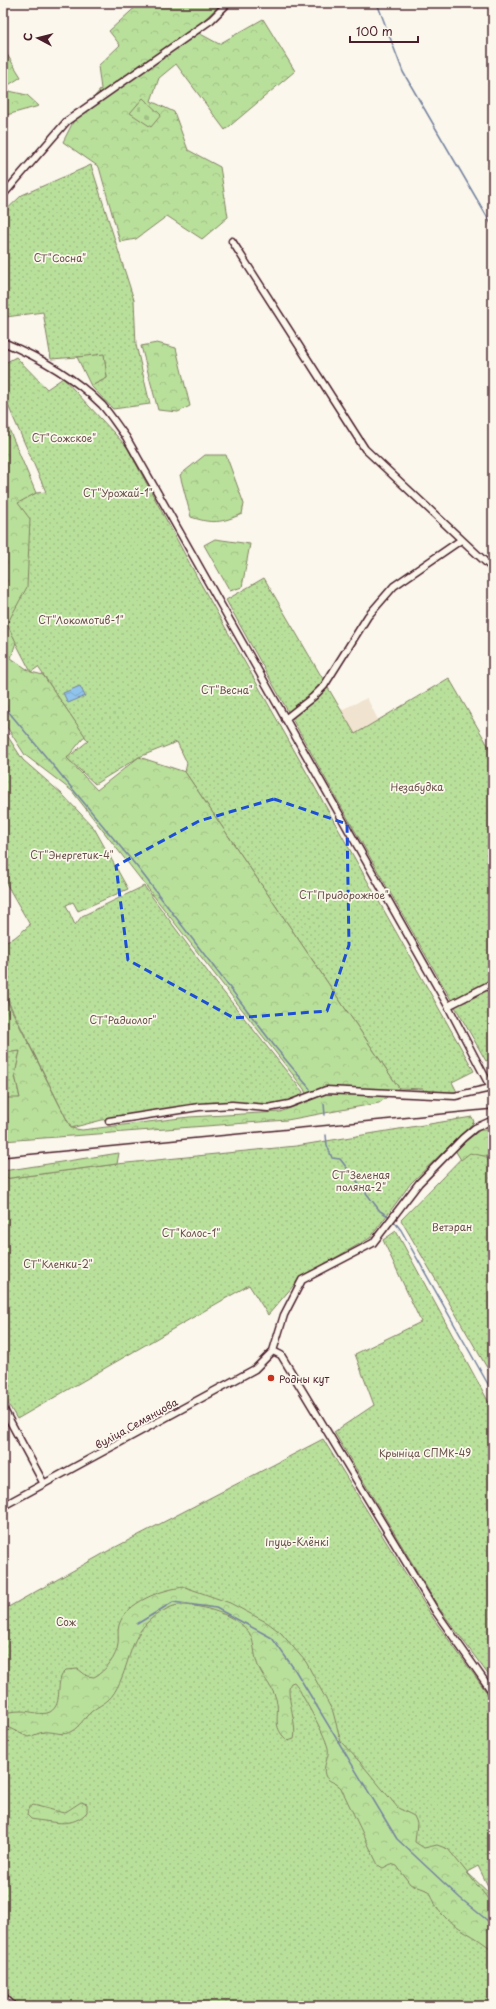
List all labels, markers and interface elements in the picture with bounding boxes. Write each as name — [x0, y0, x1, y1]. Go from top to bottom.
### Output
north arrow — [18, 18, 58, 58]
scale bar — [350, 18, 418, 44]
text: 100 m — [356, 22, 393, 40]
text: С — [19, 32, 37, 42]
park label: СТ"Сосна" — [34, 250, 86, 265]
park label: СТ"Сожское" — [32, 430, 96, 445]
park label: СТ"Урожай-1" — [83, 485, 153, 500]
park label: СТ"Локомотив-1" — [38, 612, 124, 627]
park label: СТ"Весна" — [201, 682, 253, 697]
park label: Незабудка — [391, 779, 444, 795]
park label: СТ"Энергетик-4" — [30, 847, 114, 862]
park label: СТ"Придорожное" — [299, 887, 389, 902]
park label: СТ"Радиолог" — [90, 1012, 156, 1027]
park label: СТ"Зеленая поляна-2" — [332, 1167, 390, 1194]
park label: Ветэран — [432, 1219, 472, 1234]
park label: СТ"Колос-1" — [162, 1225, 220, 1240]
park label: СТ"Кленки-2" — [23, 1256, 93, 1271]
place label: Родны кут — [279, 1371, 329, 1386]
marker: Родны кут — [266, 1373, 276, 1383]
street label: вуліца Семянцова — [92, 1394, 181, 1453]
park label: Крыніца СПМК-49 — [379, 1445, 471, 1460]
park label: Іпуць-Клёнкі — [265, 1534, 329, 1549]
park label: Сож — [56, 1614, 77, 1629]

